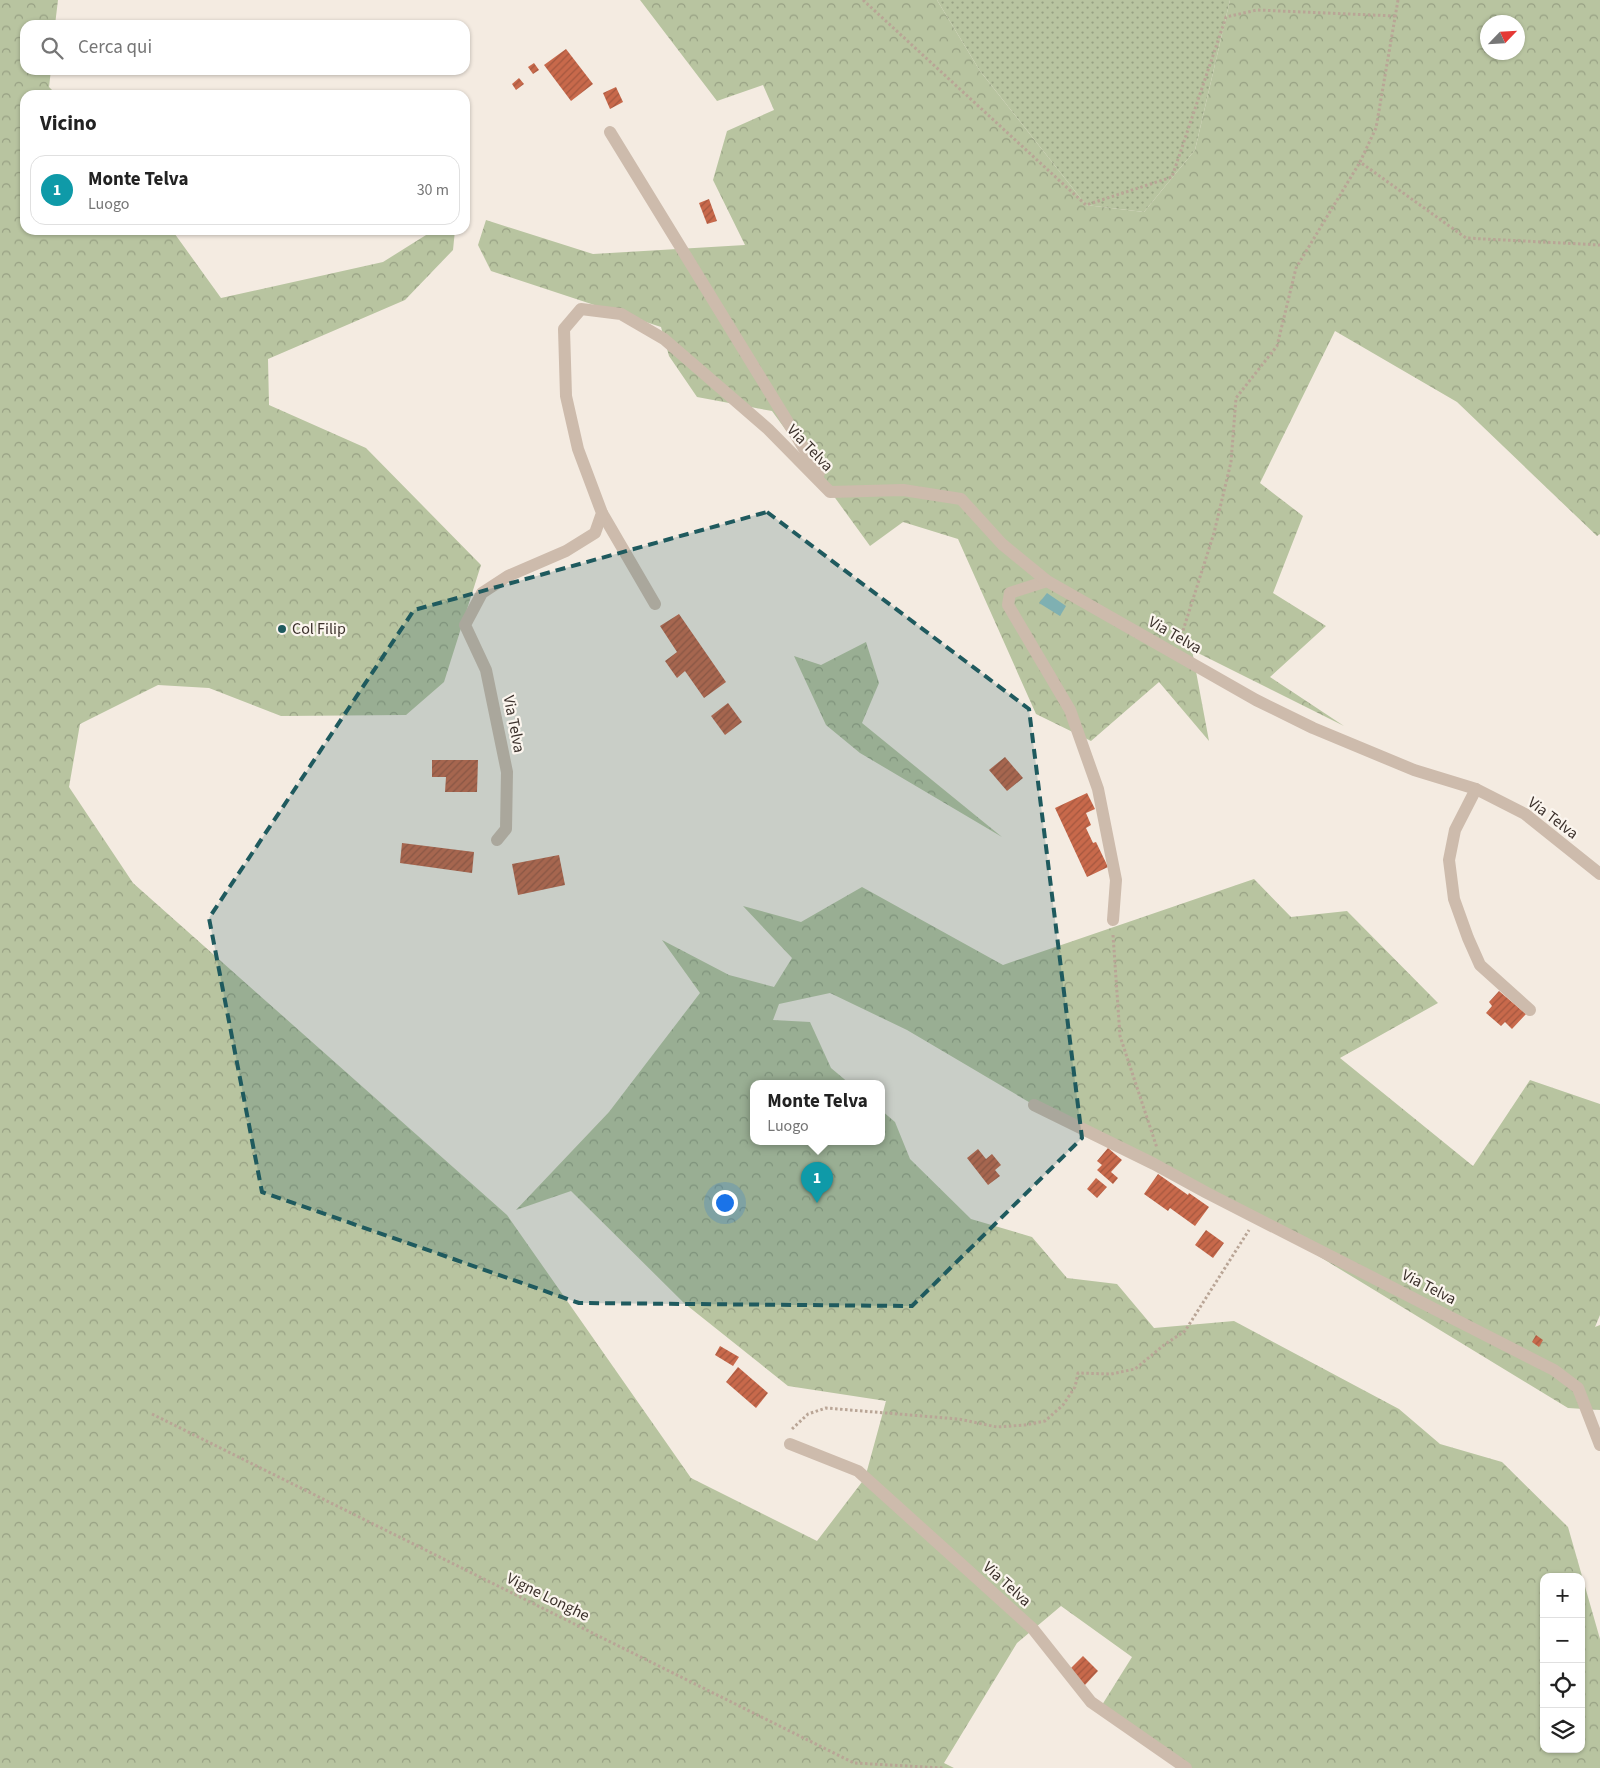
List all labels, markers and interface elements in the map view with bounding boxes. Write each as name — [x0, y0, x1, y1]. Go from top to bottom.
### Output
north arrow — [1480, 15, 1525, 60]
search box — [20, 20, 470, 75]
icon: search — [38, 34, 66, 62]
text: Cerca qui — [78, 34, 152, 61]
text: Vicino — [40, 108, 97, 138]
text: Monte Telva — [88, 166, 188, 193]
text: 1 — [53, 179, 61, 201]
text: 30 m — [417, 179, 449, 201]
text: Luogo — [88, 193, 130, 215]
street label: Via Telva — [782, 419, 838, 477]
street label: Via Telva — [1144, 611, 1206, 659]
place label: Col Filip — [292, 618, 346, 640]
marker: Col Filip — [276, 623, 288, 635]
street label: Via Telva — [498, 693, 530, 755]
street label: Via Telva — [1523, 792, 1583, 844]
popup — [750, 1080, 885, 1145]
text: Monte Telva — [767, 1088, 868, 1115]
text: Luogo — [767, 1115, 809, 1137]
pin: 1 — [801, 1162, 833, 1203]
your location — [712, 1190, 738, 1216]
street label: Via Telva — [1398, 1264, 1460, 1310]
street label: Via Telva — [978, 1556, 1036, 1612]
street label: Vigne Longhe — [503, 1567, 593, 1627]
map controls — [1540, 1573, 1585, 1753]
button: + — [1540, 1573, 1585, 1618]
button: − — [1540, 1618, 1585, 1663]
button: locate — [1540, 1663, 1585, 1708]
button: layers — [1540, 1708, 1585, 1753]

